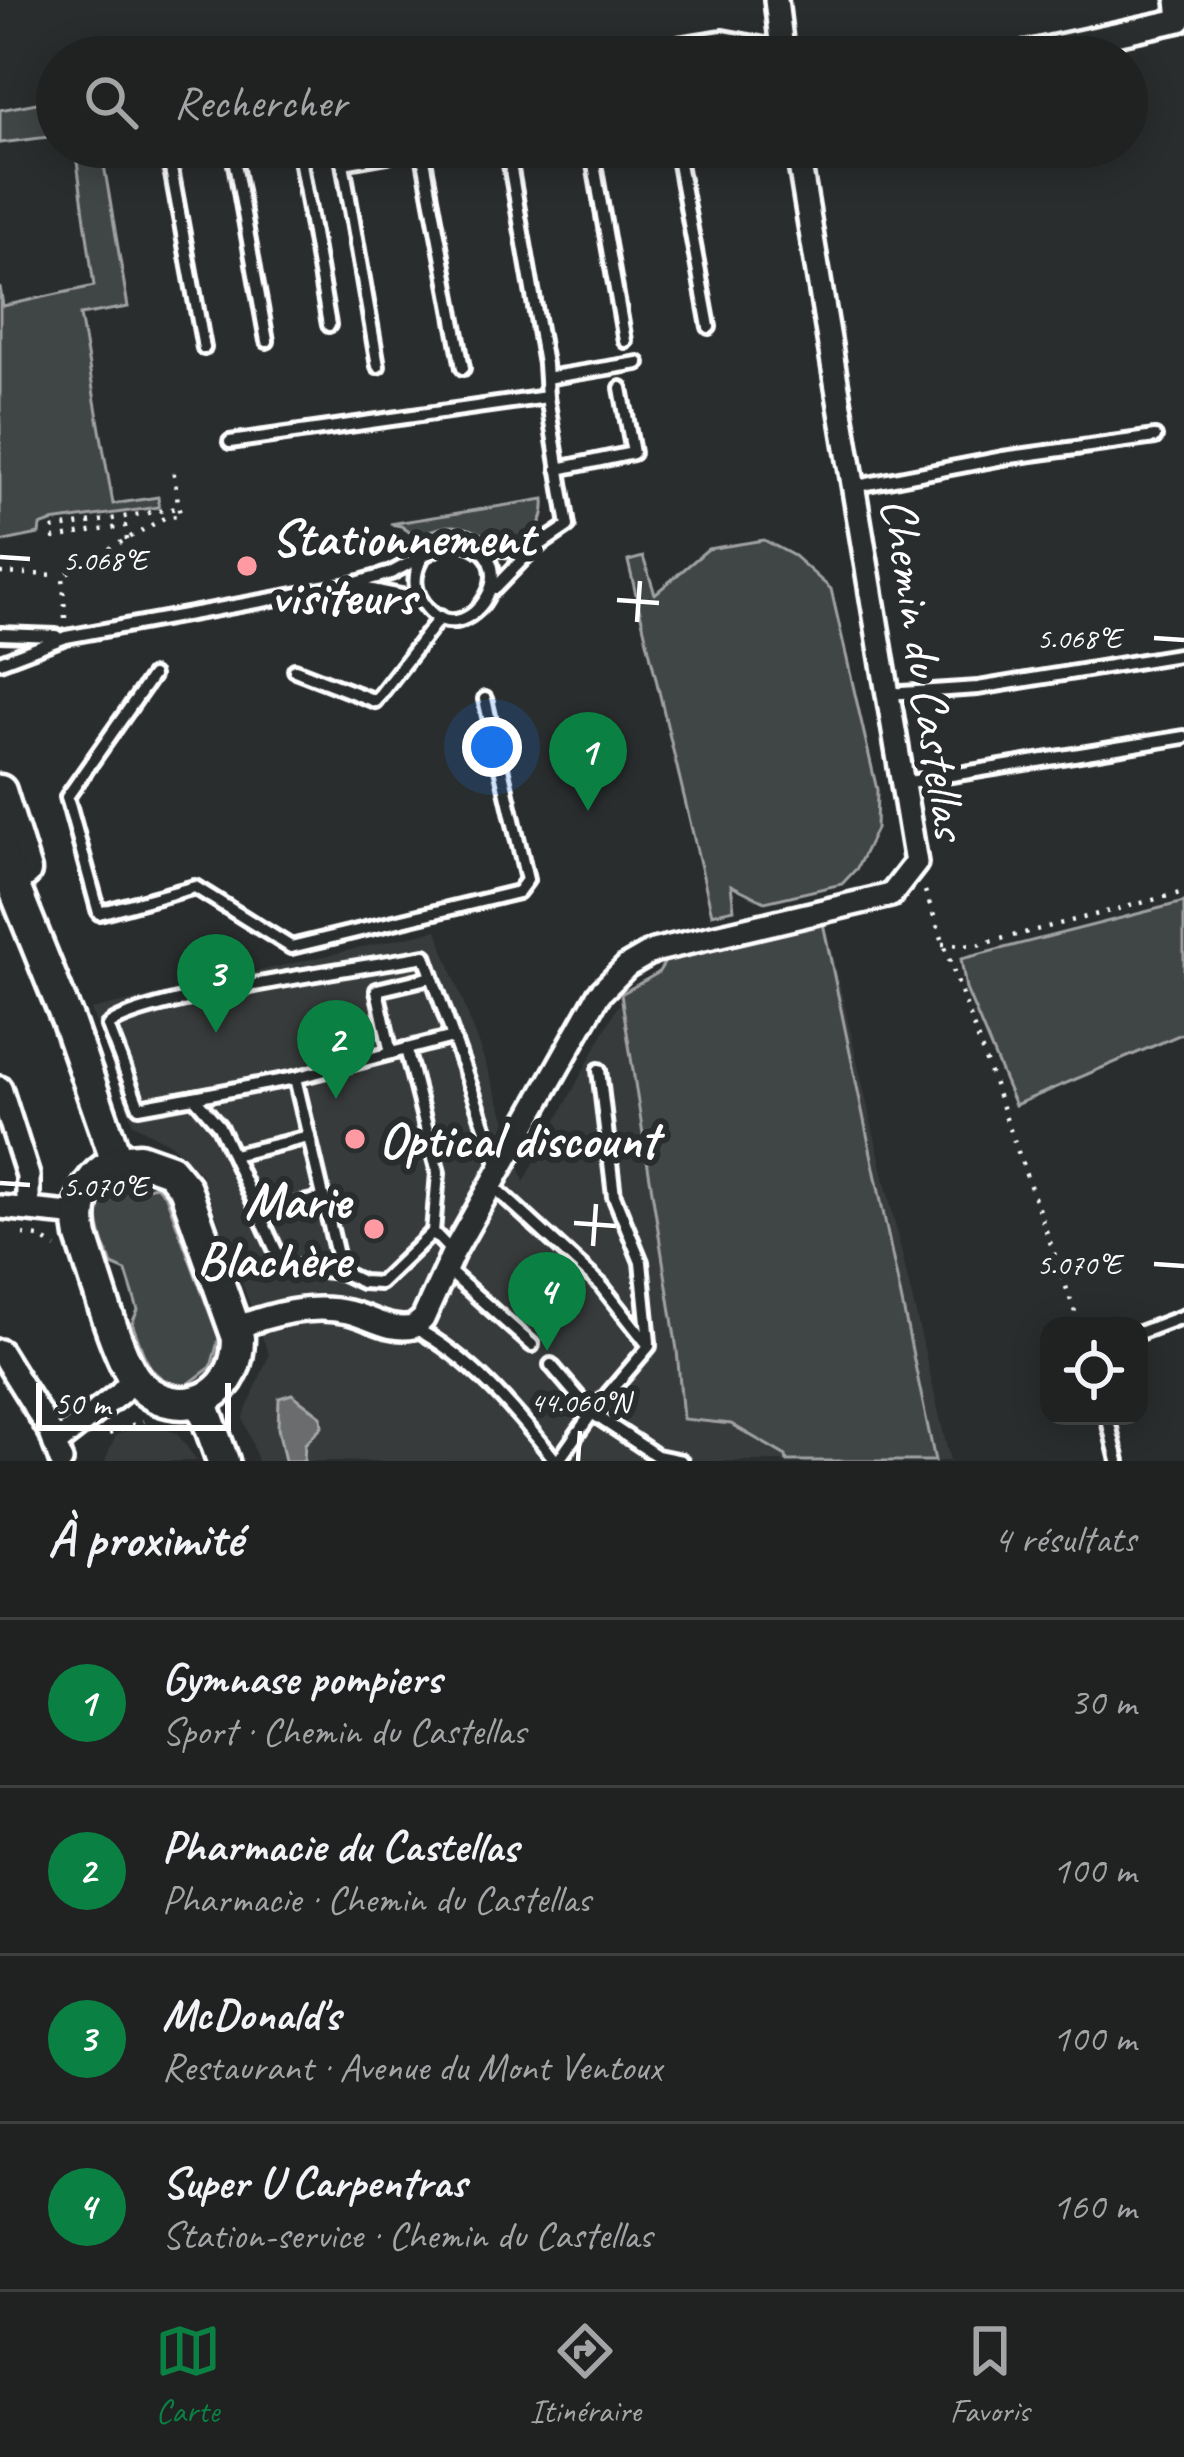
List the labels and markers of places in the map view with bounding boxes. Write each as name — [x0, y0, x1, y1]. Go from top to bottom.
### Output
place label: Stationnement visiteurs — [271, 506, 540, 629]
marker: Stationnement visiteurs — [234, 553, 260, 579]
pin: 1 — [549, 712, 627, 811]
pin: 3 — [177, 934, 255, 1033]
pin: 2 — [297, 1000, 375, 1099]
place label: Optical discount — [379, 1108, 665, 1172]
marker: Optical discount — [342, 1126, 368, 1152]
place label: Marie Blachère — [197, 1169, 355, 1292]
marker: Marie Blachère — [361, 1216, 387, 1242]
pin: 4 — [508, 1252, 586, 1351]

